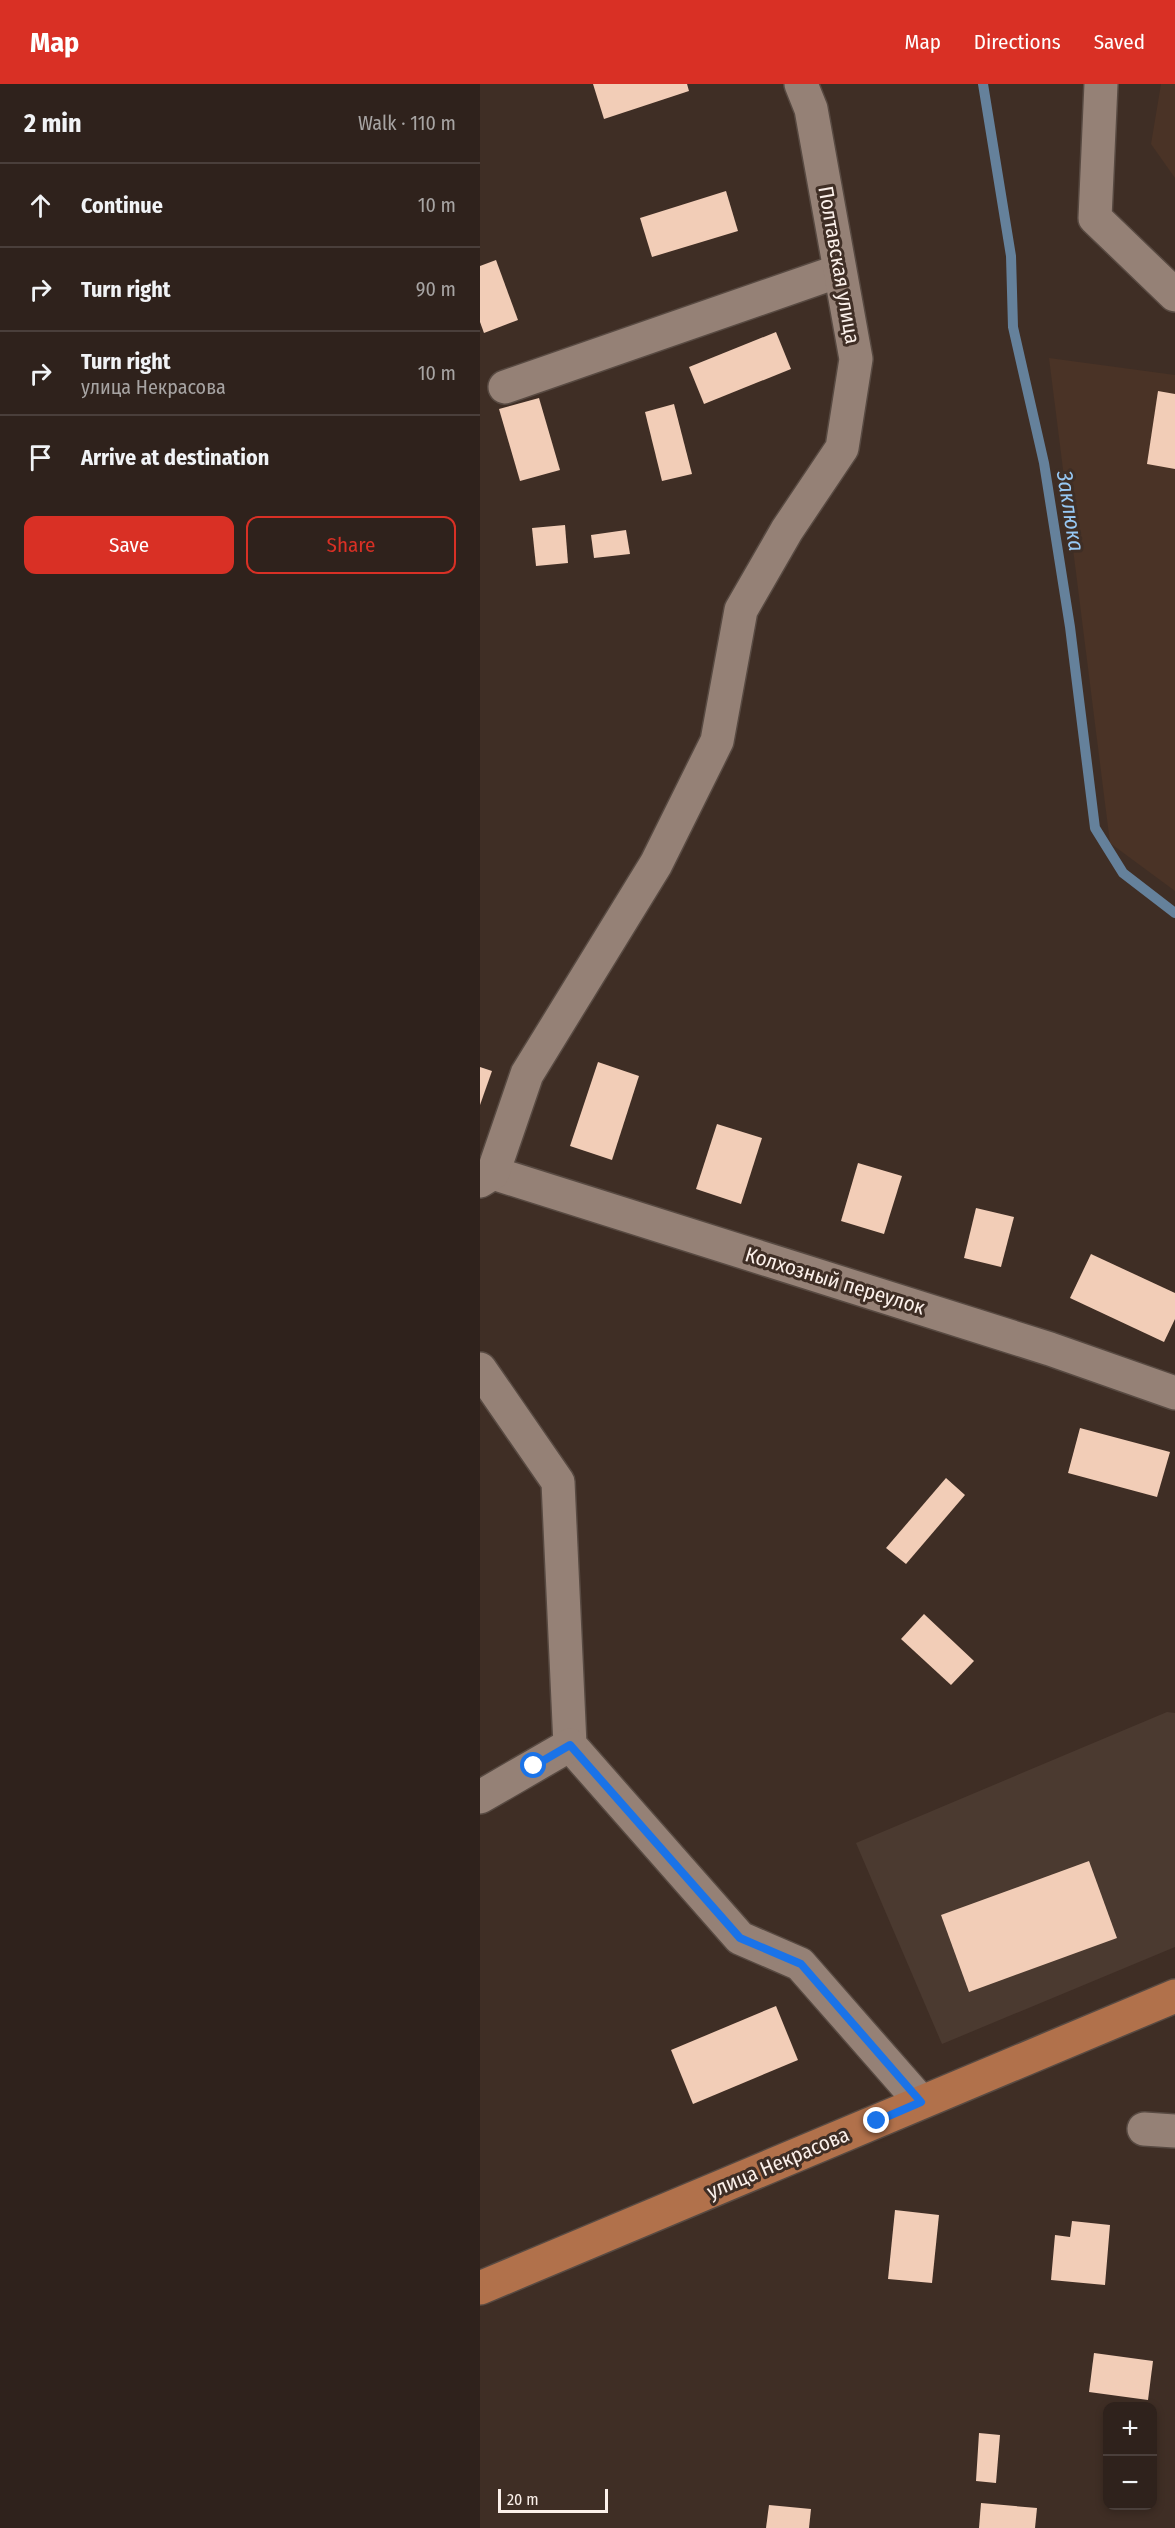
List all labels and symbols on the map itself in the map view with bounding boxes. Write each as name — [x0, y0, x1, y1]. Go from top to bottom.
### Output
street label: Полтавская улица — [812, 184, 866, 346]
water label: Заклюка — [1051, 468, 1090, 553]
street label: Колхозный переулок — [742, 1241, 928, 1321]
route start — [520, 1752, 546, 1778]
route end — [863, 2107, 889, 2133]
street label: улица Некрасова — [703, 2121, 853, 2205]
scale bar — [498, 2486, 608, 2514]

